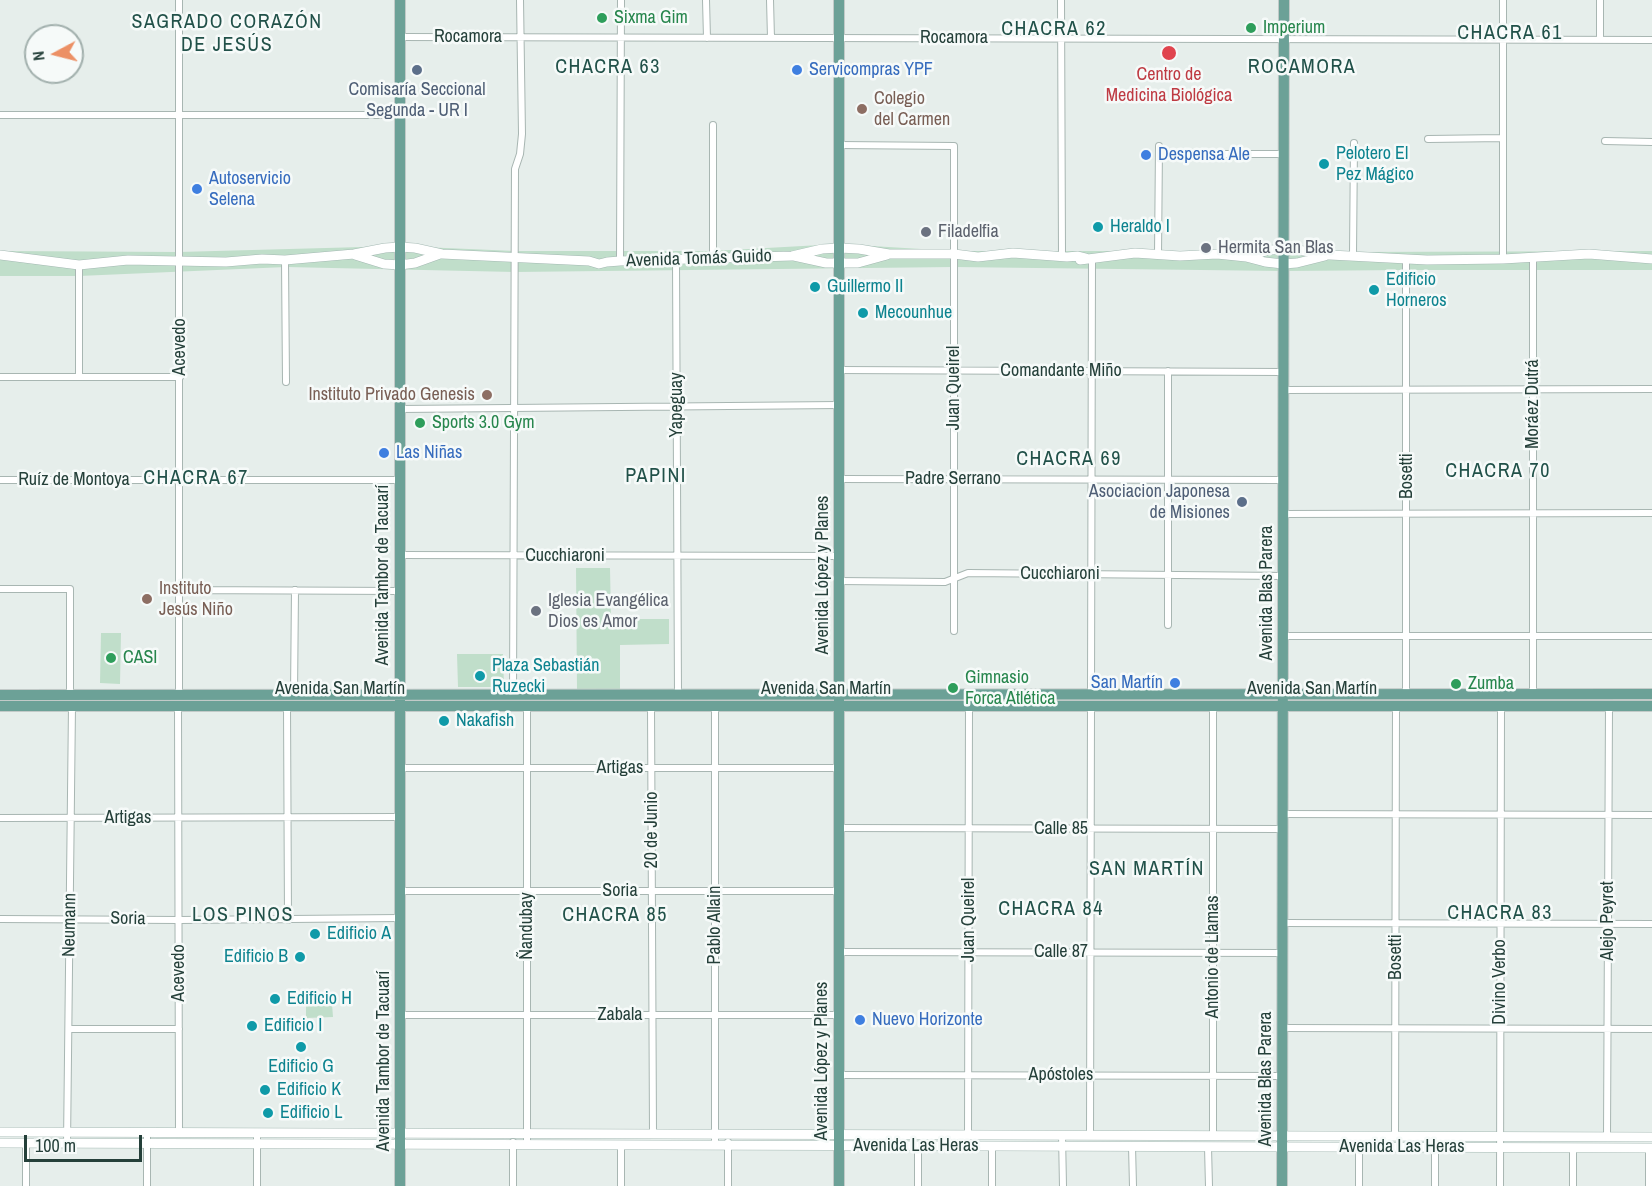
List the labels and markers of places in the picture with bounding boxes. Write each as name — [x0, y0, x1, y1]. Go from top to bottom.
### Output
place label: Sixma Gim — [614, 7, 688, 29]
marker: Sixma Gim — [595, 11, 609, 25]
place label: Imperium — [1263, 17, 1325, 39]
marker: Imperium — [1244, 21, 1258, 35]
marker: Centro de Medicina Biológica — [1160, 44, 1178, 62]
place label: Servicompras YPF — [809, 59, 933, 81]
marker: Comisaría Seccional Segunda - UR I — [410, 63, 424, 77]
marker: Servicompras YPF — [790, 63, 804, 77]
place label: Centro de Medicina Biológica — [1106, 64, 1232, 106]
place label: Comisaría Seccional Segunda - UR I — [349, 79, 485, 122]
place label: Colegio del Carmen — [874, 88, 950, 130]
marker: Colegio del Carmen — [855, 102, 869, 116]
place label: Pelotero El Pez Mágico — [1336, 143, 1414, 186]
place label: Despensa Ale — [1158, 144, 1250, 166]
marker: Despensa Ale — [1139, 148, 1153, 162]
marker: Pelotero El Pez Mágico — [1317, 157, 1331, 171]
place label: Autoservicio Selena — [209, 168, 291, 210]
marker: Autoservicio Selena — [190, 182, 204, 196]
place label: Heraldo I — [1110, 216, 1170, 238]
marker: Heraldo I — [1091, 220, 1105, 234]
place label: Filadelfia — [938, 221, 999, 243]
marker: Filadelfia — [919, 225, 933, 239]
place label: Hermita San Blas — [1218, 237, 1334, 259]
marker: Hermita San Blas — [1199, 241, 1213, 255]
place label: Edificio Horneros — [1386, 269, 1447, 312]
place label: Guillermo II — [827, 276, 903, 298]
marker: Guillermo II — [808, 280, 822, 294]
marker: Edificio Horneros — [1367, 283, 1381, 297]
place label: Mecounhue — [875, 302, 952, 324]
marker: Mecounhue — [856, 306, 870, 320]
place label: Instituto Privado Genesis — [308, 384, 475, 406]
marker: Instituto Privado Genesis — [480, 388, 494, 402]
place label: Sports 3.0 Gym — [432, 412, 535, 434]
marker: Sports 3.0 Gym — [413, 416, 427, 430]
place label: Las Niñas — [396, 442, 462, 464]
marker: Las Niñas — [377, 446, 391, 460]
place label: Asociacion Japonesa de Misiones — [1089, 481, 1230, 524]
marker: Asociacion Japonesa de Misiones — [1235, 495, 1249, 509]
place label: Instituto Jesús Niño — [159, 578, 233, 620]
place label: Iglesia Evangélica Dios es Amor — [548, 590, 669, 632]
marker: Instituto Jesús Niño — [140, 592, 154, 606]
marker: Iglesia Evangélica Dios es Amor — [529, 604, 543, 618]
place label: CASI — [123, 647, 157, 669]
marker: CASI — [104, 651, 118, 665]
place label: Plaza Sebastián Ruzecki — [492, 655, 599, 698]
place label: Gimnasio Forca Atlética — [965, 667, 1055, 710]
marker: Plaza Sebastián Ruzecki — [473, 669, 487, 683]
place label: San Martín — [1091, 672, 1163, 694]
place label: Zumba — [1468, 673, 1514, 695]
marker: San Martín — [1168, 676, 1182, 690]
marker: Zumba — [1449, 677, 1463, 691]
marker: Gimnasio Forca Atlética — [946, 681, 960, 695]
place label: Nakafish — [456, 710, 514, 732]
marker: Nakafish — [437, 714, 451, 728]
place label: Edificio A — [327, 923, 391, 945]
marker: Edificio A — [308, 927, 322, 941]
place label: Edificio B — [224, 946, 288, 968]
marker: Edificio B — [293, 950, 307, 964]
place label: Edificio H — [287, 988, 352, 1010]
marker: Edificio H — [268, 992, 282, 1006]
place label: Nuevo Horizonte — [872, 1009, 983, 1031]
marker: Nuevo Horizonte — [853, 1013, 867, 1027]
place label: Edificio I — [264, 1015, 322, 1037]
marker: Edificio I — [245, 1019, 259, 1033]
marker: Edificio G — [294, 1040, 308, 1054]
place label: Edificio G — [268, 1056, 334, 1078]
place label: Edificio K — [277, 1079, 341, 1101]
marker: Edificio K — [258, 1083, 272, 1097]
place label: Edificio L — [280, 1102, 342, 1124]
marker: Edificio L — [261, 1106, 275, 1120]

